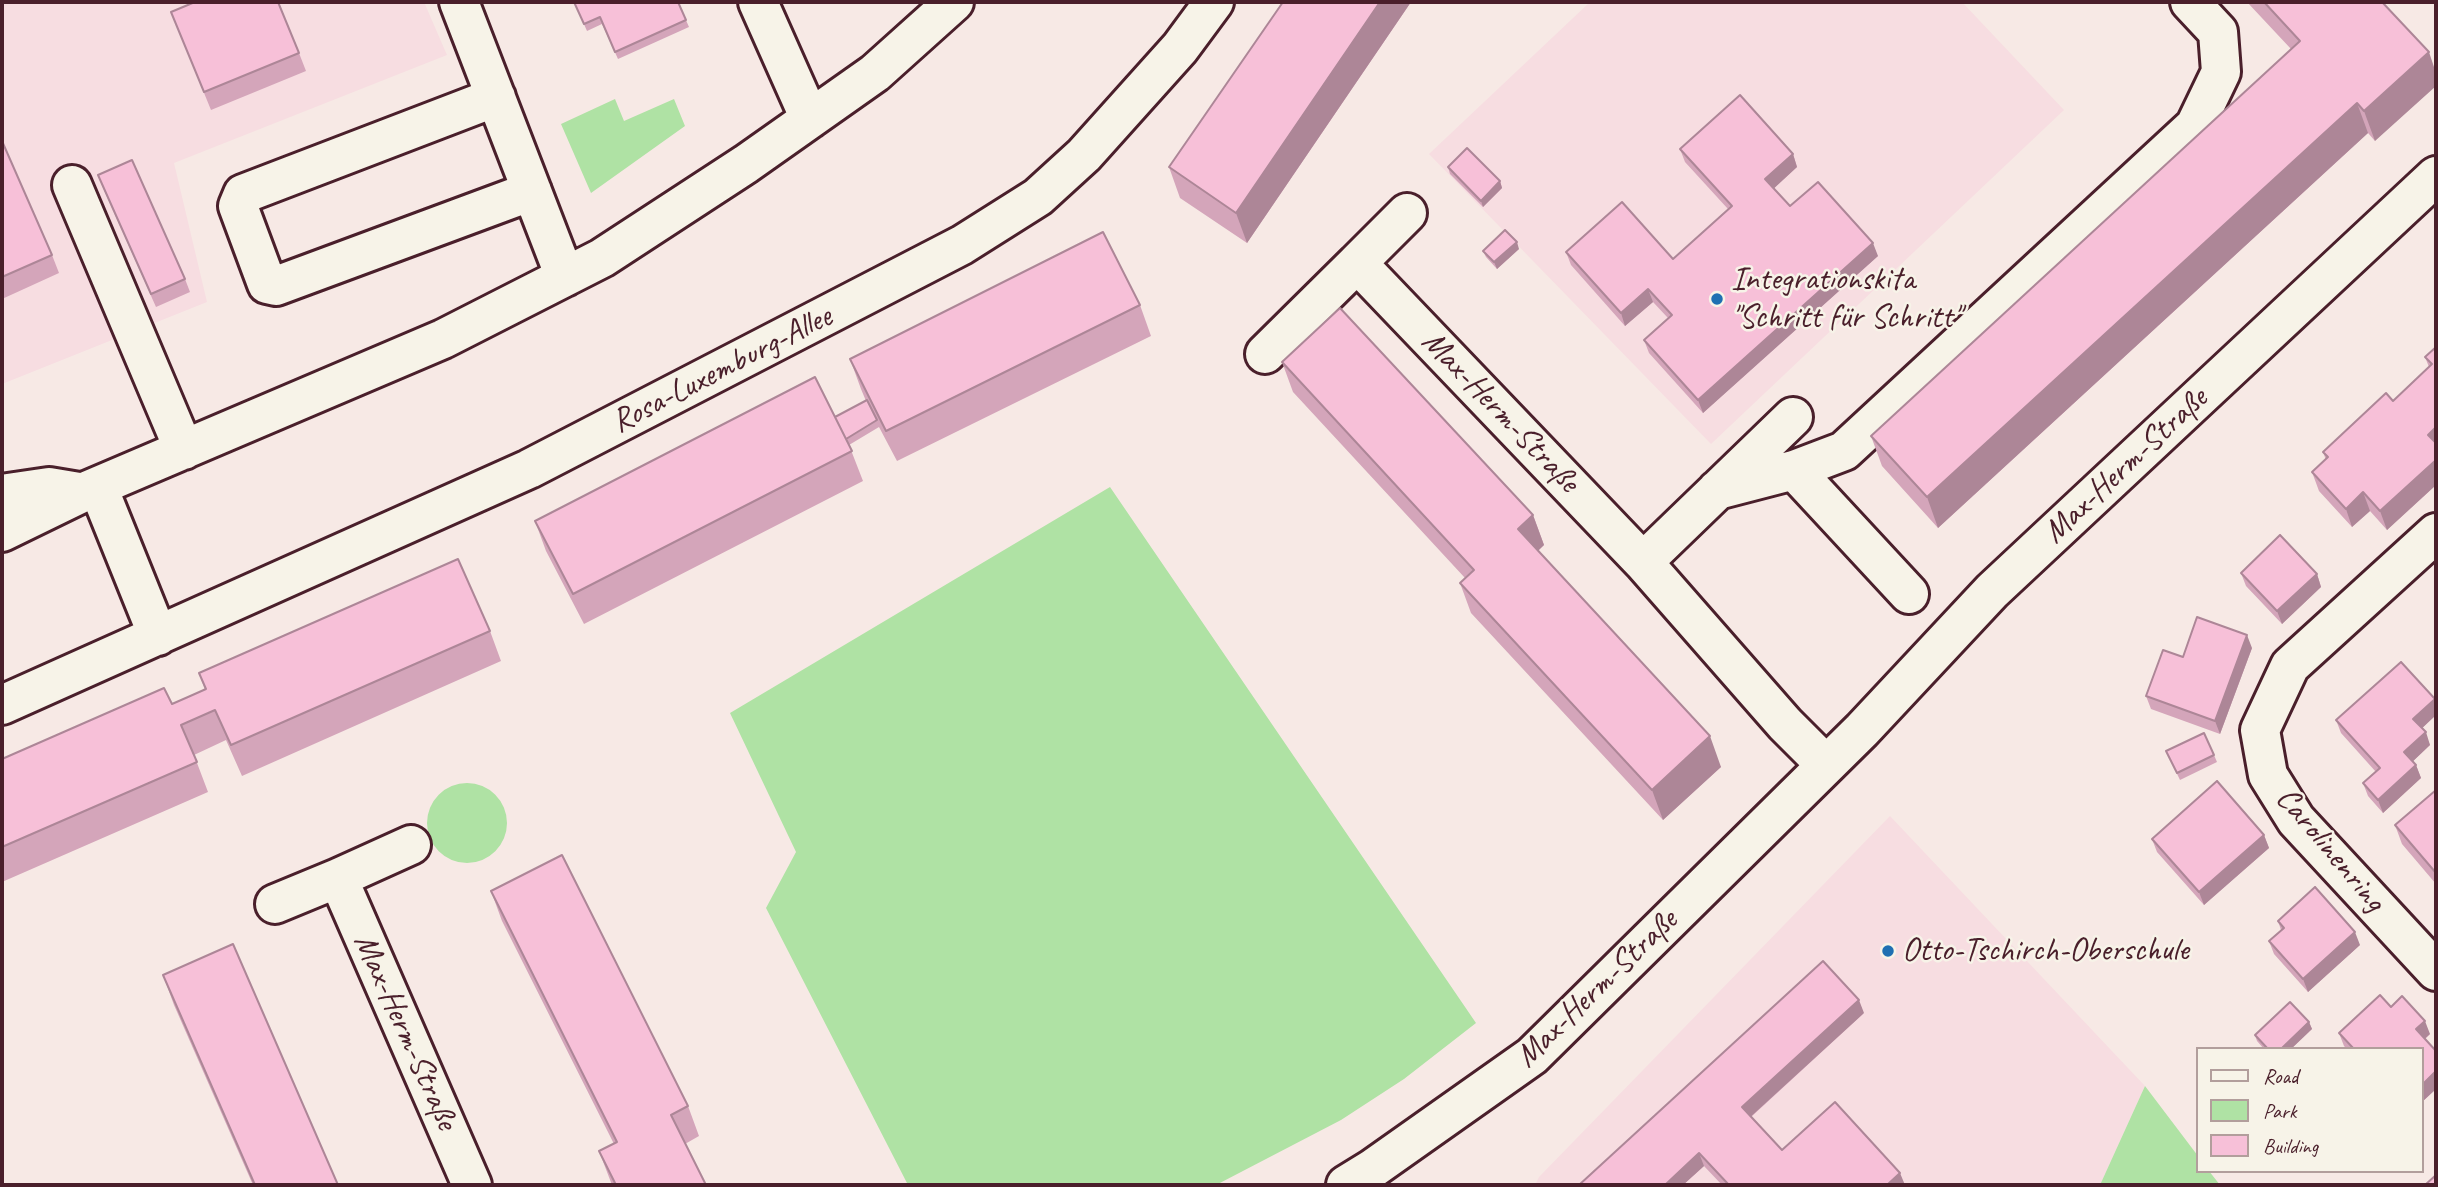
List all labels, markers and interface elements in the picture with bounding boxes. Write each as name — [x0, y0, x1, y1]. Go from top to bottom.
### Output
place label: Integrationskita "Schritt für Schritt" — [1731, 260, 1960, 338]
marker: Integrationskita "Schritt für Schritt" — [1709, 291, 1725, 307]
street label: Rosa-Luxemburg-Allee — [605, 297, 839, 443]
street label: Max-Herm-Straße — [1413, 323, 1587, 501]
street label: Max-Herm-Straße — [2036, 380, 2216, 552]
street label: Carolinenring — [2267, 780, 2393, 920]
street label: Max-Herm-Straße — [1508, 902, 1686, 1076]
street label: Max-Herm-Straße — [344, 928, 466, 1136]
place label: Otto-Tschirch-Oberschule — [1902, 931, 2189, 971]
marker: Otto-Tschirch-Oberschule — [1880, 943, 1896, 959]
legend — [2196, 1047, 2424, 1173]
text: Road — [2263, 1063, 2298, 1089]
text: Park — [2263, 1098, 2296, 1124]
text: Building — [2263, 1133, 2318, 1159]

